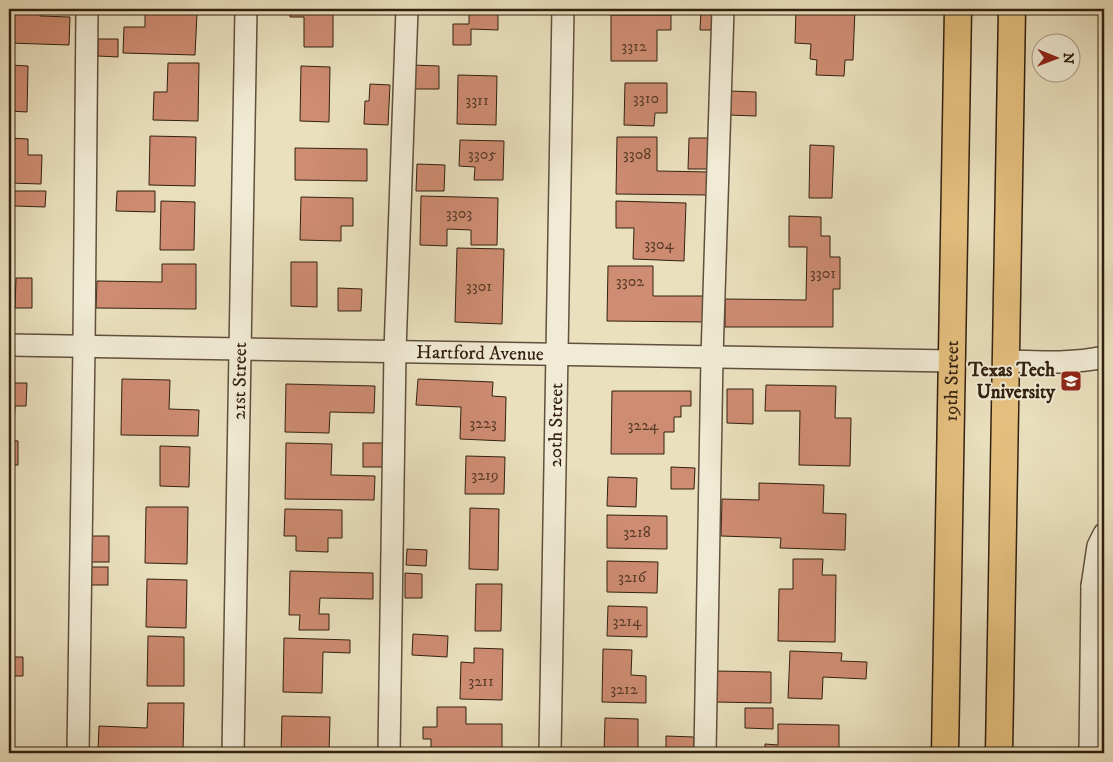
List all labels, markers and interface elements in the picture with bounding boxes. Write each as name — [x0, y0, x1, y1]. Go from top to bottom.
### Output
north arrow — [1030, 32, 1080, 82]
house number: 3312 — [621, 36, 647, 56]
text: N — [1059, 52, 1077, 65]
house number: 3310 — [633, 88, 659, 108]
house number: 3311 — [465, 90, 489, 110]
house number: 3305 — [468, 144, 496, 164]
house number: 3308 — [623, 144, 651, 164]
house number: 3303 — [446, 203, 472, 223]
house number: 3304 — [644, 234, 675, 254]
house number: 3301 — [810, 263, 836, 283]
house number: 3302 — [616, 271, 644, 291]
house number: 3301 — [466, 276, 492, 296]
street label: Hartford Avenue — [416, 340, 544, 366]
street label: 19th Street — [939, 340, 964, 422]
street label: 21st Street — [227, 342, 252, 420]
place label: Texas Tech University — [967, 359, 1056, 404]
school or university icon: Texas Tech University — [1059, 369, 1083, 393]
street label: 20th Street — [543, 383, 568, 468]
house number: 3223 — [469, 413, 497, 433]
house number: 3224 — [628, 415, 659, 435]
house number: 3219 — [471, 465, 499, 485]
house number: 3218 — [623, 522, 651, 542]
house number: 3216 — [618, 567, 647, 587]
house number: 3214 — [613, 611, 642, 631]
house number: 3211 — [468, 671, 494, 691]
house number: 3212 — [610, 679, 638, 699]

